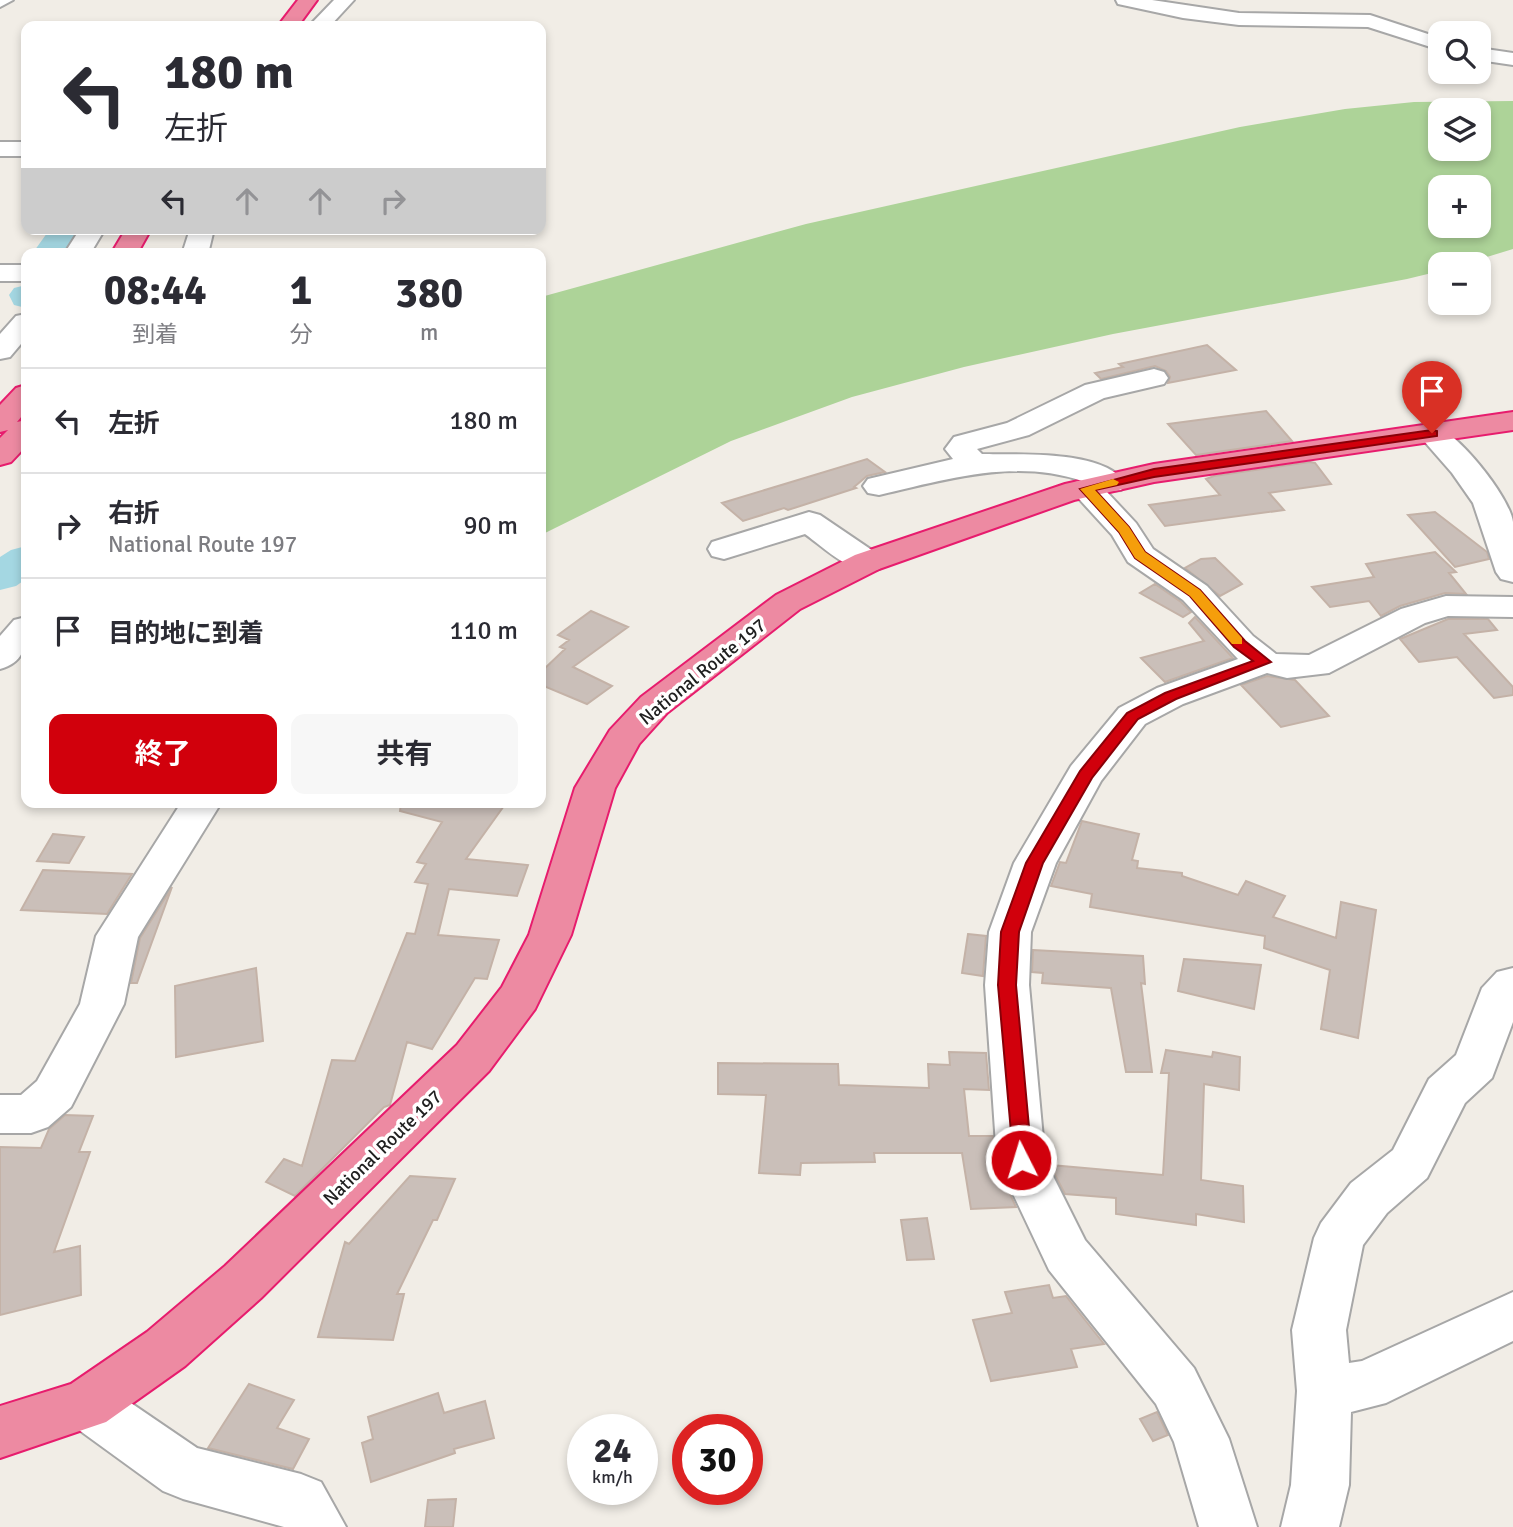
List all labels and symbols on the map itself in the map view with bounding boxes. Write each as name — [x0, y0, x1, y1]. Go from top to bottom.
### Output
pin — [1402, 361, 1462, 433]
street label: National Route 197 — [634, 613, 771, 730]
street label: National Route 197 — [318, 1085, 447, 1211]
position arrow — [984, 1123, 1058, 1197]
speed limit sign: 30 — [672, 1414, 763, 1505]

